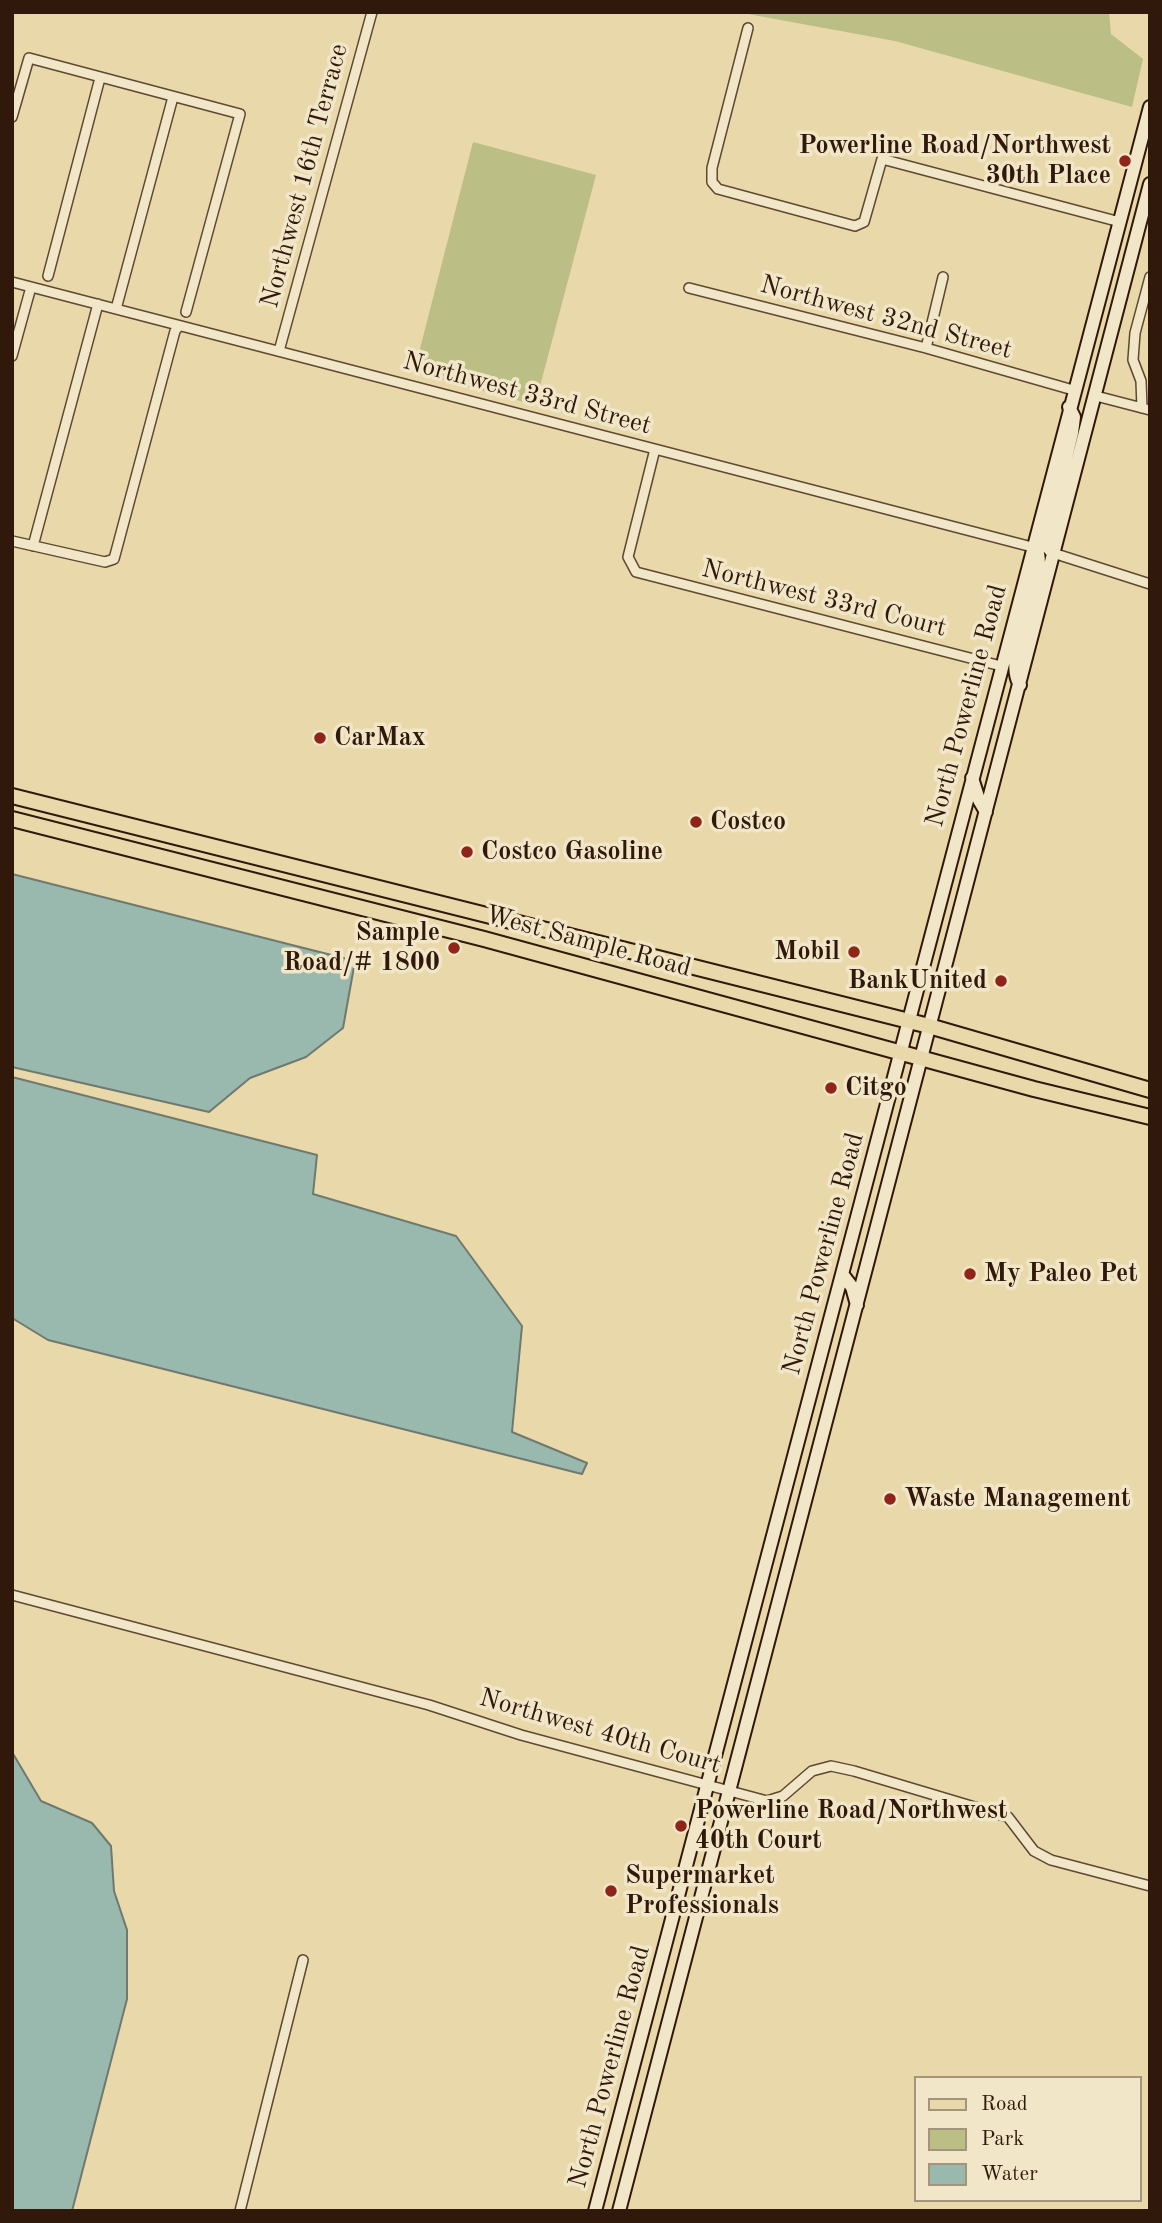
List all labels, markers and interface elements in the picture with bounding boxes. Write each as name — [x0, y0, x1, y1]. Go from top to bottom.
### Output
street label: Northwest 16th Terrace — [255, 40, 355, 312]
place label: Powerline Road/Northwest 30th Place — [799, 130, 1111, 192]
marker: Powerline Road/Northwest 30th Place — [1117, 153, 1133, 169]
street label: Northwest 32nd Street — [757, 269, 1015, 367]
street label: Northwest 33rd Street — [399, 346, 655, 442]
street label: Northwest 33rd Court — [698, 554, 950, 644]
street label: North Powerline Road — [920, 581, 1014, 831]
place label: CarMax — [334, 722, 426, 754]
marker: CarMax — [312, 730, 328, 746]
place label: Costco — [710, 806, 786, 838]
marker: Costco — [688, 814, 704, 830]
place label: Costco Gasoline — [481, 836, 663, 868]
marker: Costco Gasoline — [459, 844, 475, 860]
street label: West Sample Road — [481, 899, 695, 985]
place label: Sample Road/# 1800 — [283, 917, 440, 978]
place label: Mobil — [774, 936, 840, 968]
marker: Sample Road/# 1800 — [446, 940, 462, 956]
marker: Mobil — [846, 944, 862, 960]
place label: BankUnited — [848, 965, 987, 997]
marker: BankUnited — [993, 973, 1009, 989]
place label: Citgo — [845, 1072, 907, 1104]
marker: Citgo — [823, 1080, 839, 1096]
street label: North Powerline Road — [777, 1129, 871, 1379]
place label: My Paleo Pet — [984, 1258, 1138, 1290]
marker: My Paleo Pet — [962, 1266, 978, 1282]
place label: Waste Management — [904, 1483, 1131, 1515]
marker: Waste Management — [882, 1491, 898, 1507]
street label: Northwest 40th Court — [476, 1683, 724, 1781]
place label: Powerline Road/Northwest 40th Court — [695, 1795, 1007, 1856]
marker: Powerline Road/Northwest 40th Court — [673, 1818, 689, 1834]
place label: Supermarket Professionals — [625, 1860, 779, 1922]
marker: Supermarket Professionals — [603, 1883, 619, 1899]
street label: North Powerline Road — [563, 1942, 657, 2192]
legend — [914, 2076, 1141, 2202]
text: Road — [981, 2094, 1028, 2115]
text: Park — [981, 2129, 1024, 2150]
text: Water — [981, 2164, 1038, 2185]

